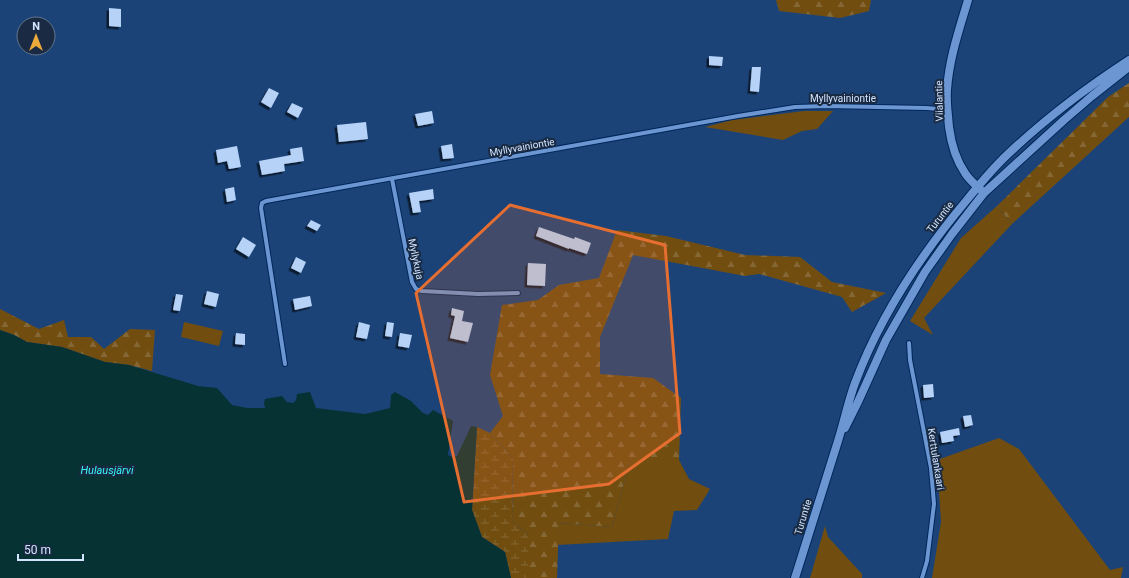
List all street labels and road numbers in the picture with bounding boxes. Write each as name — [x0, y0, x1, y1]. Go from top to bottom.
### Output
street label: Viialantie — [933, 80, 945, 122]
street label: Myllyvainiontie — [810, 93, 876, 104]
street label: Myllyvainiontie — [489, 136, 555, 158]
street label: Turuntie — [924, 199, 956, 235]
street label: Myllykuja — [406, 238, 426, 280]
street label: Kerttulankaari — [926, 427, 946, 491]
street label: Turuntie — [792, 498, 814, 536]

